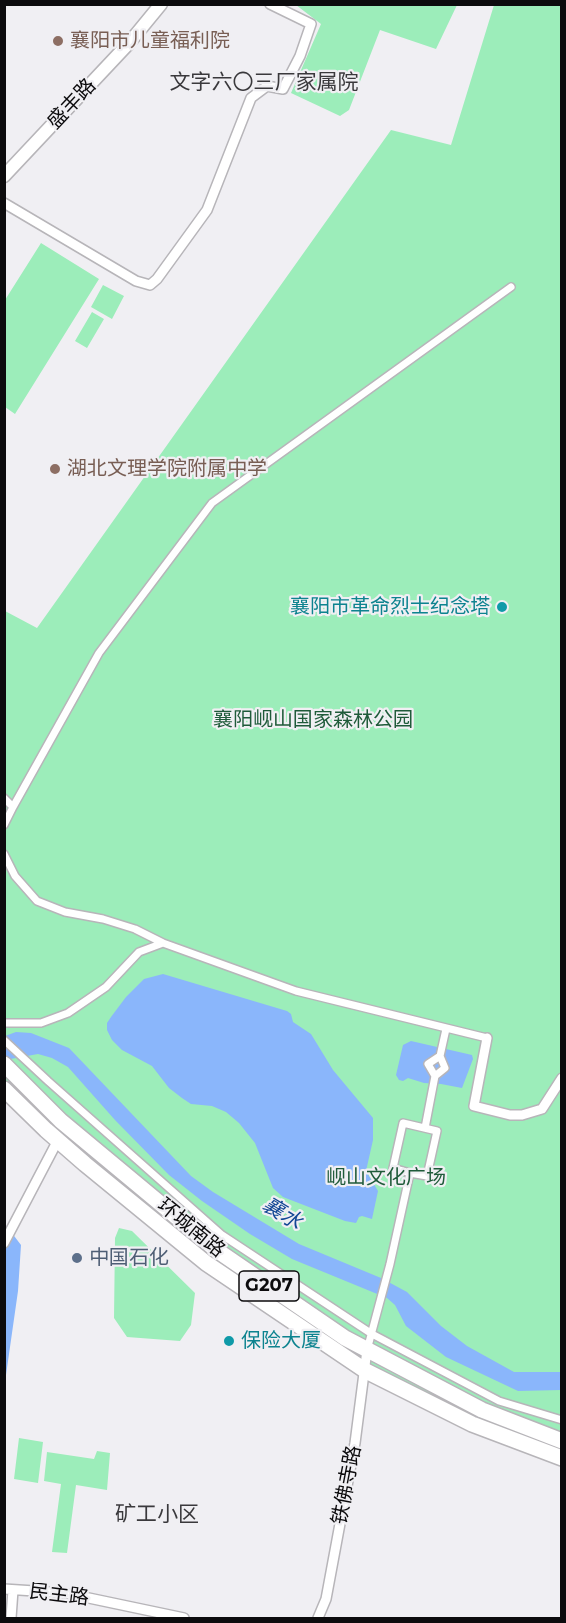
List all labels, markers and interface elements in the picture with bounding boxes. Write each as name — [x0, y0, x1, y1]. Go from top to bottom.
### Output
place label: 襄阳市儿童福利院 — [70, 29, 230, 53]
marker: 襄阳市儿童福利院 — [51, 34, 65, 48]
district label: 文字六〇三厂家属院 — [170, 70, 358, 96]
street label: 盛丰路 — [43, 74, 101, 134]
place label: 湖北文理学院附属中学 — [67, 457, 267, 481]
marker: 湖北文理学院附属中学 — [48, 462, 62, 476]
place label: 襄阳市革命烈士纪念塔 — [290, 595, 490, 619]
marker: 襄阳市革命烈士纪念塔 — [495, 600, 509, 614]
park label: 襄阳岘山国家森林公园 — [213, 708, 413, 732]
park label: 岘山文化广场 — [326, 1166, 446, 1190]
water label: 襄水 — [258, 1192, 306, 1236]
street label: 环城南路 — [152, 1194, 230, 1262]
place label: 中国石化 — [89, 1246, 169, 1270]
marker: 中国石化 — [70, 1251, 84, 1265]
road number: G207 — [239, 1271, 299, 1301]
place label: 保险大厦 — [241, 1329, 321, 1353]
marker: 保险大厦 — [222, 1334, 236, 1348]
street label: 铁佛寺路 — [328, 1443, 366, 1527]
district label: 矿工小区 — [115, 1502, 199, 1528]
street label: 民主路 — [28, 1579, 90, 1611]

